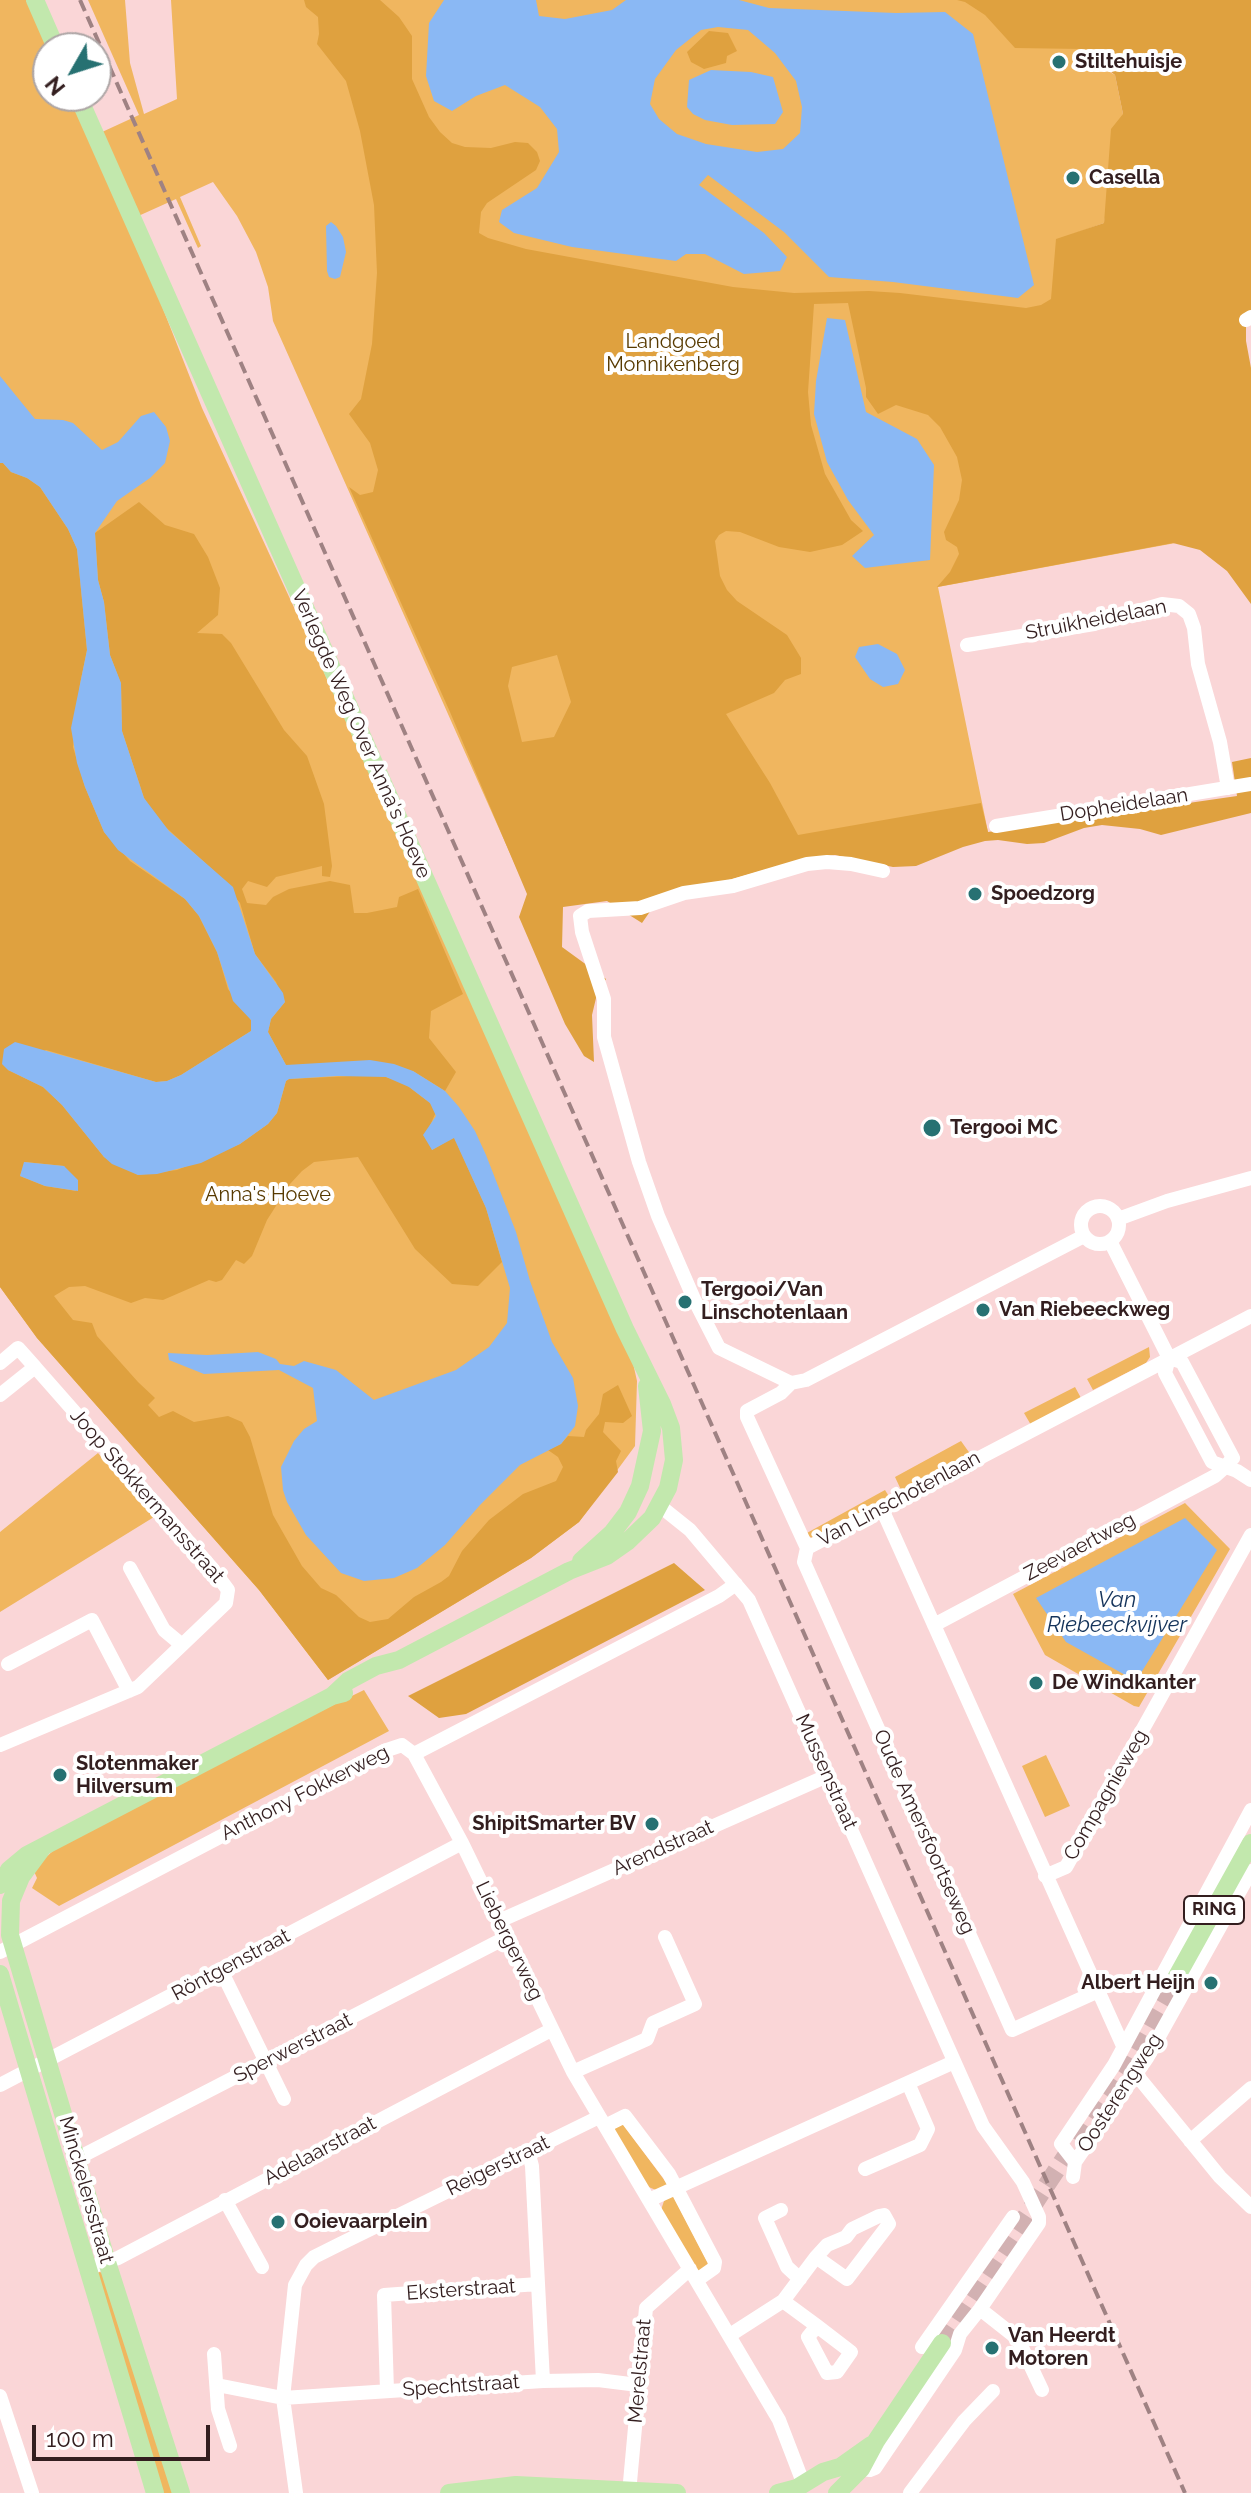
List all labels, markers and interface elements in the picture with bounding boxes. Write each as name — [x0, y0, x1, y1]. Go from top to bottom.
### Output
north arrow — [32, 32, 112, 112]
place label: Stiltehuisje — [1075, 50, 1182, 74]
marker: Stiltehuisje — [1050, 53, 1068, 71]
text: N — [40, 71, 70, 101]
place label: Casella — [1089, 166, 1160, 190]
marker: Casella — [1064, 169, 1082, 187]
park label: Landgoed Monnikenberg — [606, 330, 740, 377]
street label: Verlegde Weg Over Anna's Hoeve — [286, 586, 436, 882]
street label: Struikheidelaan — [1023, 595, 1169, 645]
street label: Dopheidelaan — [1058, 783, 1190, 827]
place label: Spoedzorg — [991, 882, 1095, 906]
marker: Spoedzorg — [966, 885, 984, 903]
place label: Tergooi MC — [950, 1116, 1058, 1140]
marker: Tergooi MC — [921, 1117, 943, 1139]
park label: Anna's Hoeve — [205, 1183, 331, 1207]
place label: Tergooi/Van Linschotenlaan — [701, 1278, 848, 1325]
marker: Tergooi/Van Linschotenlaan — [676, 1293, 694, 1311]
place label: Van Riebeeckweg — [999, 1298, 1170, 1322]
marker: Van Riebeeckweg — [974, 1301, 992, 1319]
street label: Joop Stokkermansstraat — [65, 1404, 229, 1588]
street label: Van Linschotenlaan — [814, 1446, 984, 1552]
street label: Zeevaertweg — [1020, 1508, 1140, 1586]
water label: Van Riebeeckvijver — [1047, 1587, 1187, 1638]
place label: De Windkanter — [1052, 1671, 1196, 1695]
marker: De Windkanter — [1027, 1674, 1045, 1692]
street label: Mussenstraat — [790, 1711, 862, 1833]
street label: Compagnieweg — [1059, 1725, 1153, 1865]
street label: Oude Amersfoortseweg — [868, 1726, 980, 1938]
street label: Anthony Fokkerweg — [217, 1740, 393, 1846]
place label: Slotenmaker Hilversum — [76, 1752, 199, 1799]
marker: Slotenmaker Hilversum — [51, 1766, 69, 1784]
place label: ShipitSmarter BV — [472, 1812, 636, 1836]
street label: Arendstraat — [609, 1815, 717, 1881]
marker: ShipitSmarter BV — [643, 1815, 661, 1833]
street label: Liebergerweg — [470, 1877, 548, 2005]
road number: RING — [1184, 1896, 1244, 1924]
street label: Röntgenstraat — [168, 1924, 294, 2006]
place label: Albert Heijn — [1081, 1971, 1195, 1995]
marker: Albert Heijn — [1202, 1974, 1220, 1992]
street label: Sperwerstraat — [230, 2008, 356, 2088]
street label: Oosterengweg — [1073, 2029, 1167, 2157]
street label: Adelaarstraat — [260, 2111, 380, 2191]
street label: Minckelersstraat — [54, 2114, 118, 2266]
street label: Reigerstraat — [443, 2131, 553, 2201]
place label: Ooievaarplein — [294, 2210, 428, 2234]
marker: Ooievaarplein — [269, 2213, 287, 2231]
street label: Eksterstraat — [406, 2274, 516, 2306]
street label: Merelstraat — [623, 2318, 657, 2424]
place label: Van Heerdt Motoren — [1008, 2324, 1116, 2371]
marker: Van Heerdt Motoren — [983, 2339, 1001, 2357]
street label: Spechtstraat — [402, 2370, 520, 2402]
scale bar — [36, 2409, 214, 2459]
text: 100 m — [46, 2424, 114, 2453]

